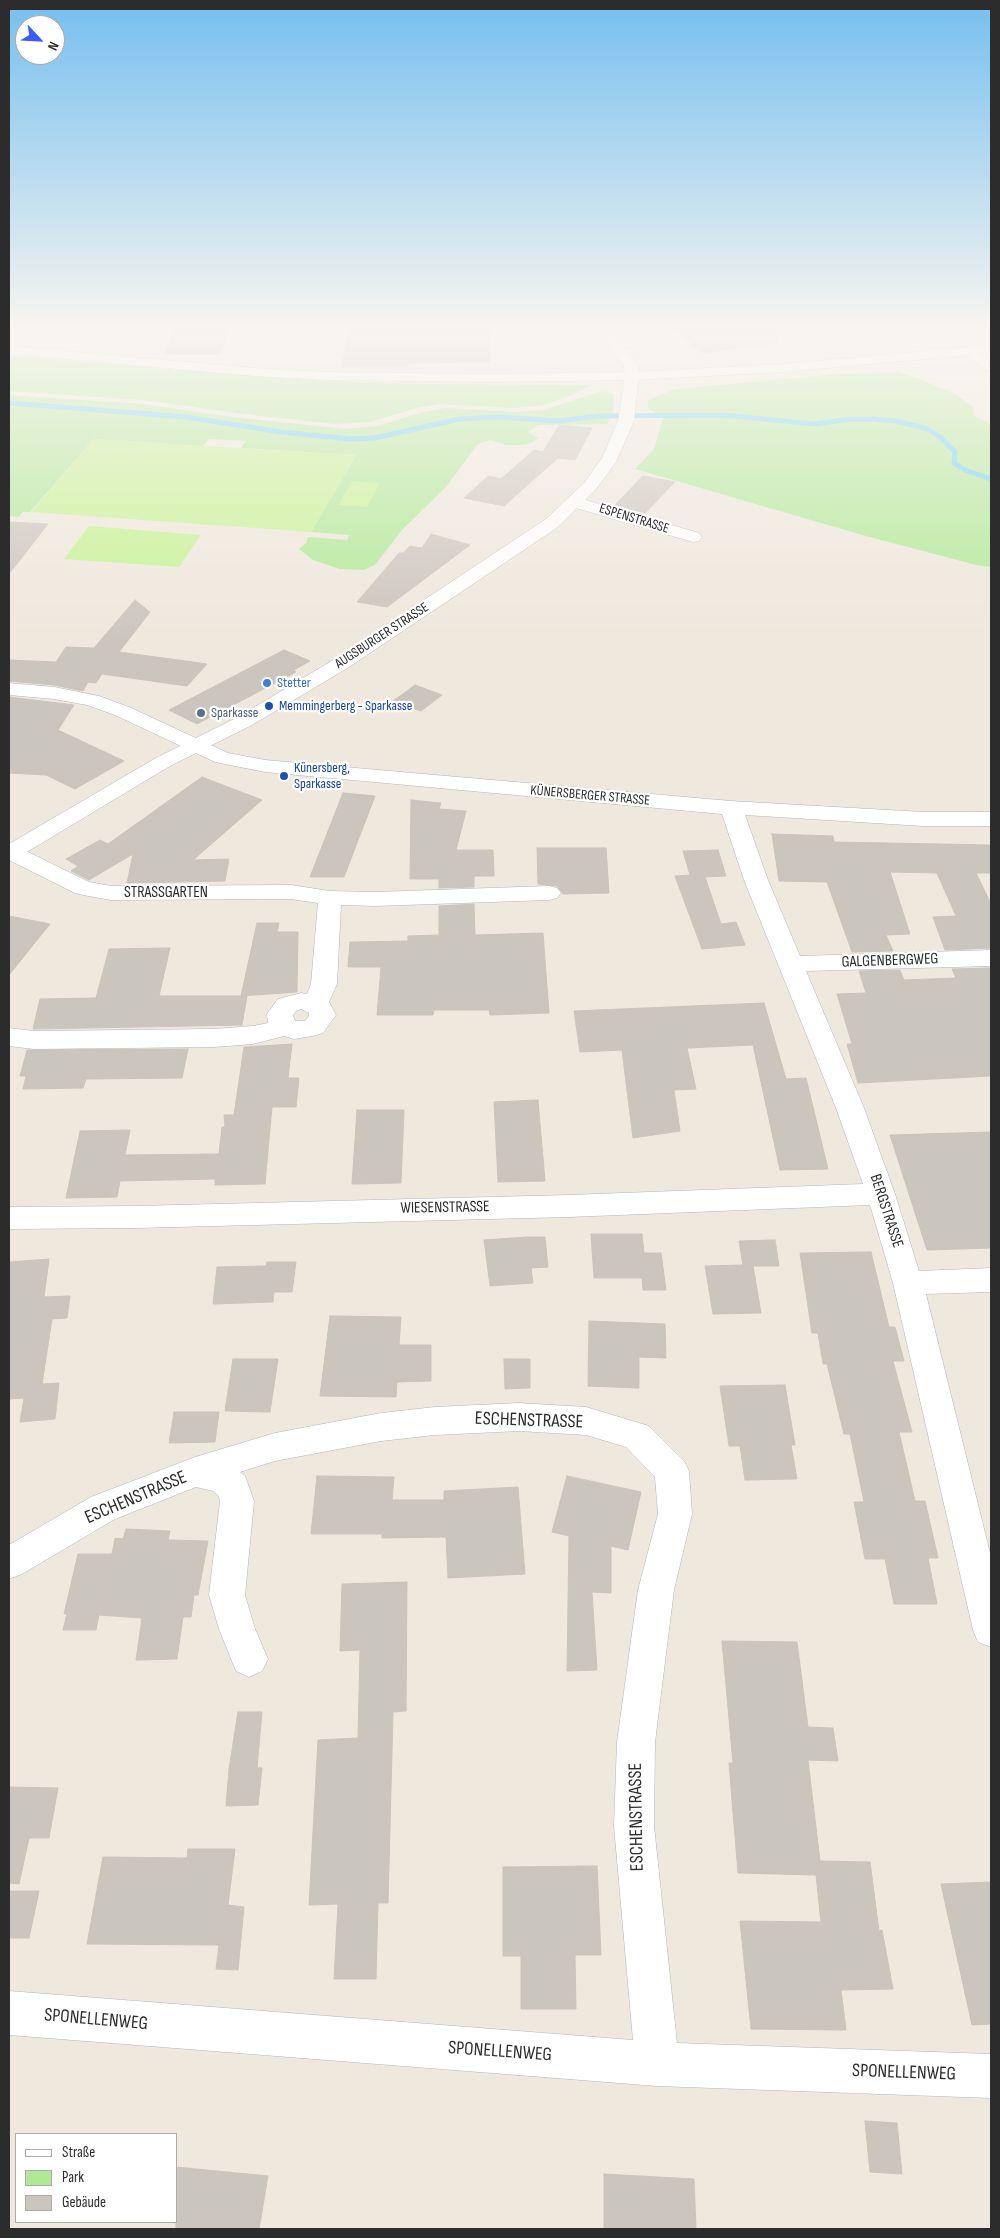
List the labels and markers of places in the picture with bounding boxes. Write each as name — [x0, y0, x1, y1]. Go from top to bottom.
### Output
place label: Stetter — [277, 675, 311, 691]
marker: Stetter — [261, 677, 273, 689]
place label: Memmingerberg - Sparkasse — [279, 698, 412, 714]
marker: Memmingerberg - Sparkasse — [263, 700, 275, 712]
place label: Sparkasse — [211, 705, 258, 721]
marker: Sparkasse — [195, 707, 207, 719]
place label: Künersberg, Sparkasse — [294, 760, 350, 792]
marker: Künersberg, Sparkasse — [278, 770, 290, 782]

